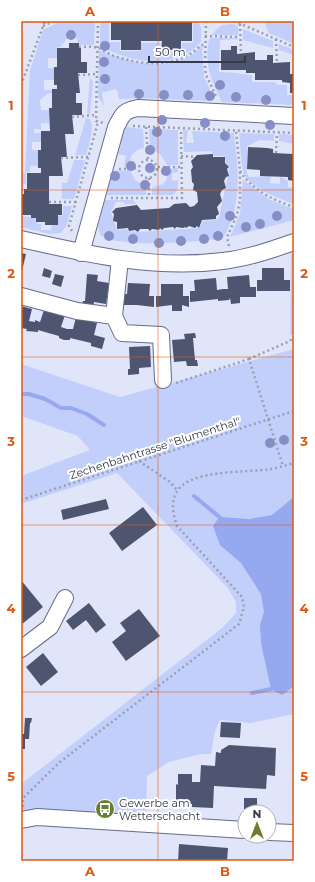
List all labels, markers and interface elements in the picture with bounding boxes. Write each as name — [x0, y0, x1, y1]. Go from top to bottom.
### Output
text: A — [84, 3, 96, 19]
text: B — [220, 3, 230, 19]
scale bar — [149, 38, 245, 64]
text: 50 m — [155, 44, 186, 59]
text: 1 — [8, 97, 14, 113]
text: 1 — [301, 97, 307, 113]
text: 2 — [7, 265, 15, 281]
text: 2 — [300, 265, 308, 281]
street label: Zechenbahntrasse "Blumenthal" — [68, 414, 242, 482]
text: 3 — [6, 433, 15, 449]
text: 3 — [299, 433, 308, 449]
text: 4 — [7, 600, 16, 616]
text: 4 — [300, 600, 309, 616]
text: 5 — [7, 768, 15, 784]
text: 5 — [300, 768, 308, 784]
place label: Gewerbe am Wetterschacht — [119, 796, 201, 823]
bus stop icon: Gewerbe am Wetterschacht — [94, 798, 116, 820]
north arrow — [237, 804, 277, 844]
text: N — [253, 807, 261, 821]
text: A — [84, 863, 96, 879]
text: B — [220, 863, 230, 879]

